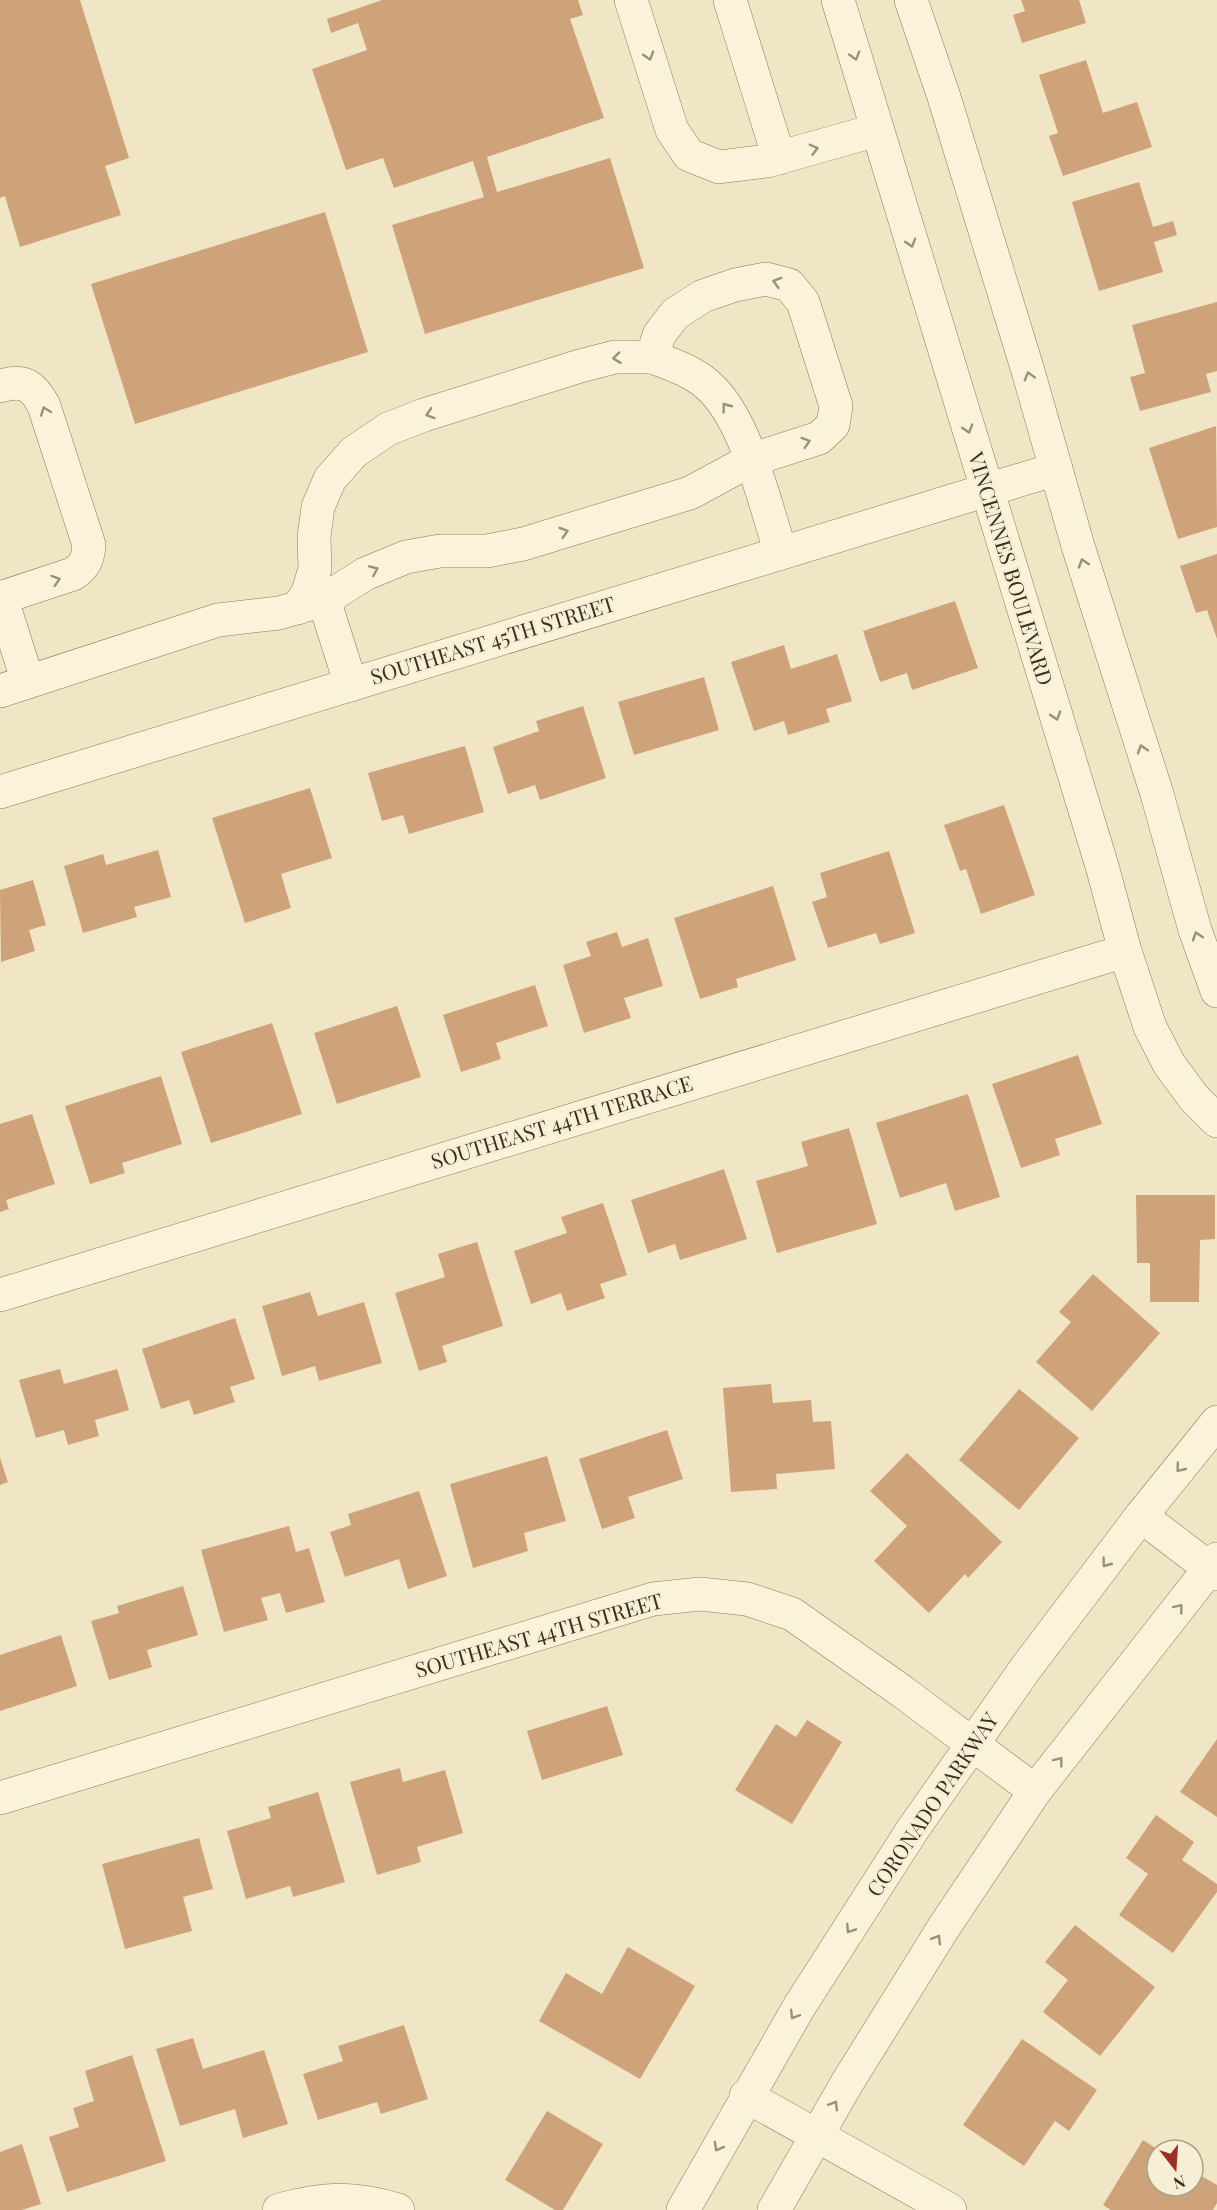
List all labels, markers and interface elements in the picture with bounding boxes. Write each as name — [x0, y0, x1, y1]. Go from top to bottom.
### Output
one-way arrow — [642, 50, 654, 61]
one-way arrow — [848, 50, 860, 61]
one-way arrow — [808, 144, 819, 156]
one-way arrow — [904, 237, 916, 248]
one-way arrow — [772, 277, 783, 289]
one-way arrow — [612, 352, 621, 364]
one-way arrow — [1024, 371, 1036, 381]
one-way arrow — [722, 403, 733, 414]
one-way arrow — [40, 406, 52, 417]
one-way arrow — [425, 406, 436, 419]
one-way arrow — [961, 423, 973, 434]
one-way arrow — [800, 437, 811, 449]
street label: VINCENNES BOULEVARD — [963, 447, 1061, 689]
one-way arrow — [558, 527, 569, 539]
one-way arrow — [1078, 558, 1091, 569]
one-way arrow — [368, 565, 379, 577]
one-way arrow — [50, 574, 61, 587]
street label: SOUTHEAST 45TH STREET — [367, 588, 618, 690]
one-way arrow — [1048, 710, 1061, 721]
one-way arrow — [1137, 744, 1149, 755]
one-way arrow — [1192, 931, 1205, 942]
street label: SOUTHEAST 44TH TERRACE — [427, 1068, 696, 1174]
one-way arrow — [1176, 1461, 1187, 1472]
one-way arrow — [1102, 1556, 1113, 1567]
street label: SOUTHEAST 44TH STREET — [411, 1585, 665, 1683]
one-way arrow — [1172, 1603, 1183, 1614]
street label: CORONADO PARKWAY — [859, 1706, 1004, 1901]
one-way arrow — [1051, 1756, 1062, 1767]
one-way arrow — [846, 1922, 857, 1933]
one-way arrow — [929, 1935, 941, 1945]
one-way arrow — [790, 2009, 802, 2019]
one-way arrow — [827, 2101, 839, 2111]
north arrow — [1145, 2138, 1205, 2198]
one-way arrow — [714, 2141, 725, 2151]
text: N — [1171, 2171, 1188, 2195]

